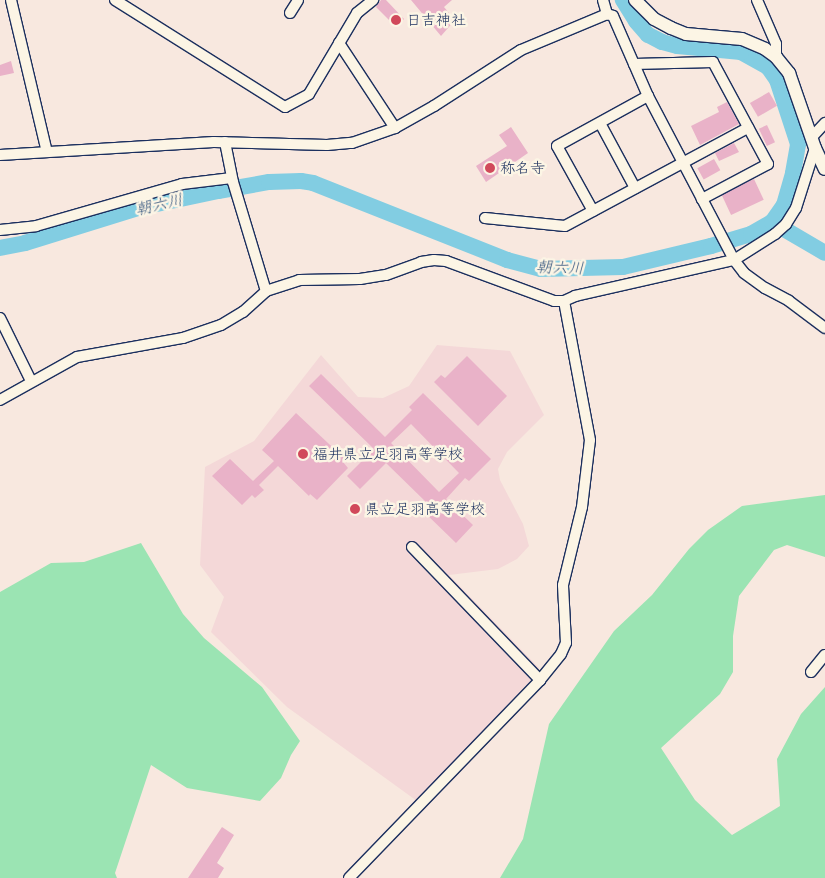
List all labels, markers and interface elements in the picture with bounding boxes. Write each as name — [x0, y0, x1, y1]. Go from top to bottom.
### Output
place label: 日吉神社 — [406, 11, 466, 29]
marker: 日吉神社 — [390, 14, 402, 26]
place label: 称名寺 — [500, 159, 545, 177]
marker: 称名寺 — [484, 162, 496, 174]
water label: 朝六川 — [133, 189, 185, 219]
water label: 朝六川 — [536, 257, 584, 277]
place label: 福井県立足羽高等学校 — [313, 445, 463, 463]
marker: 福井県立足羽高等学校 — [297, 448, 309, 460]
place label: 県立足羽高等学校 — [365, 500, 485, 518]
marker: 県立足羽高等学校 — [349, 503, 361, 515]

